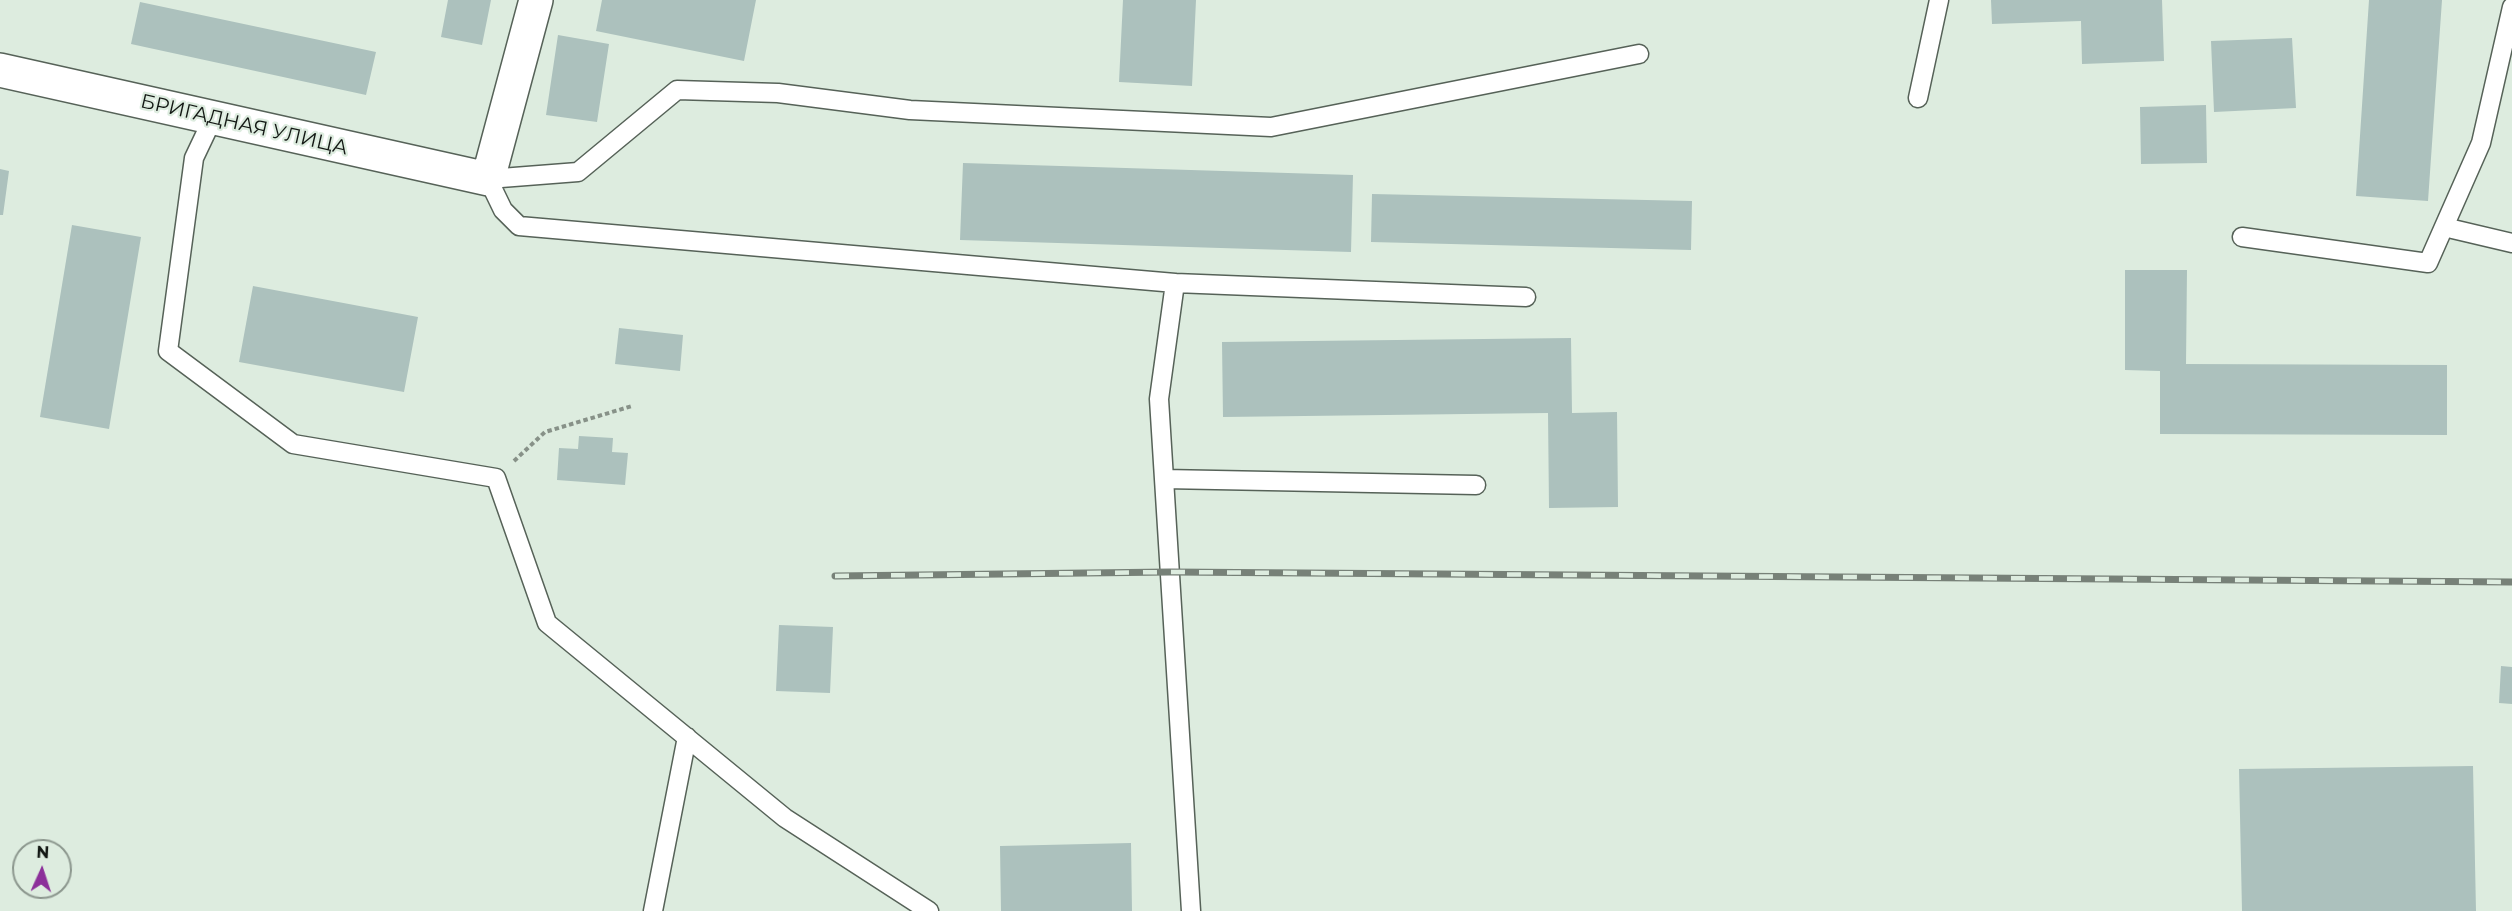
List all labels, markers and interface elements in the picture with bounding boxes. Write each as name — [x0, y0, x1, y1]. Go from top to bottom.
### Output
street label: БРИГАДНАЯ УЛИЦА — [138, 89, 350, 161]
north arrow — [12, 839, 72, 899]
text: N — [36, 843, 50, 862]

